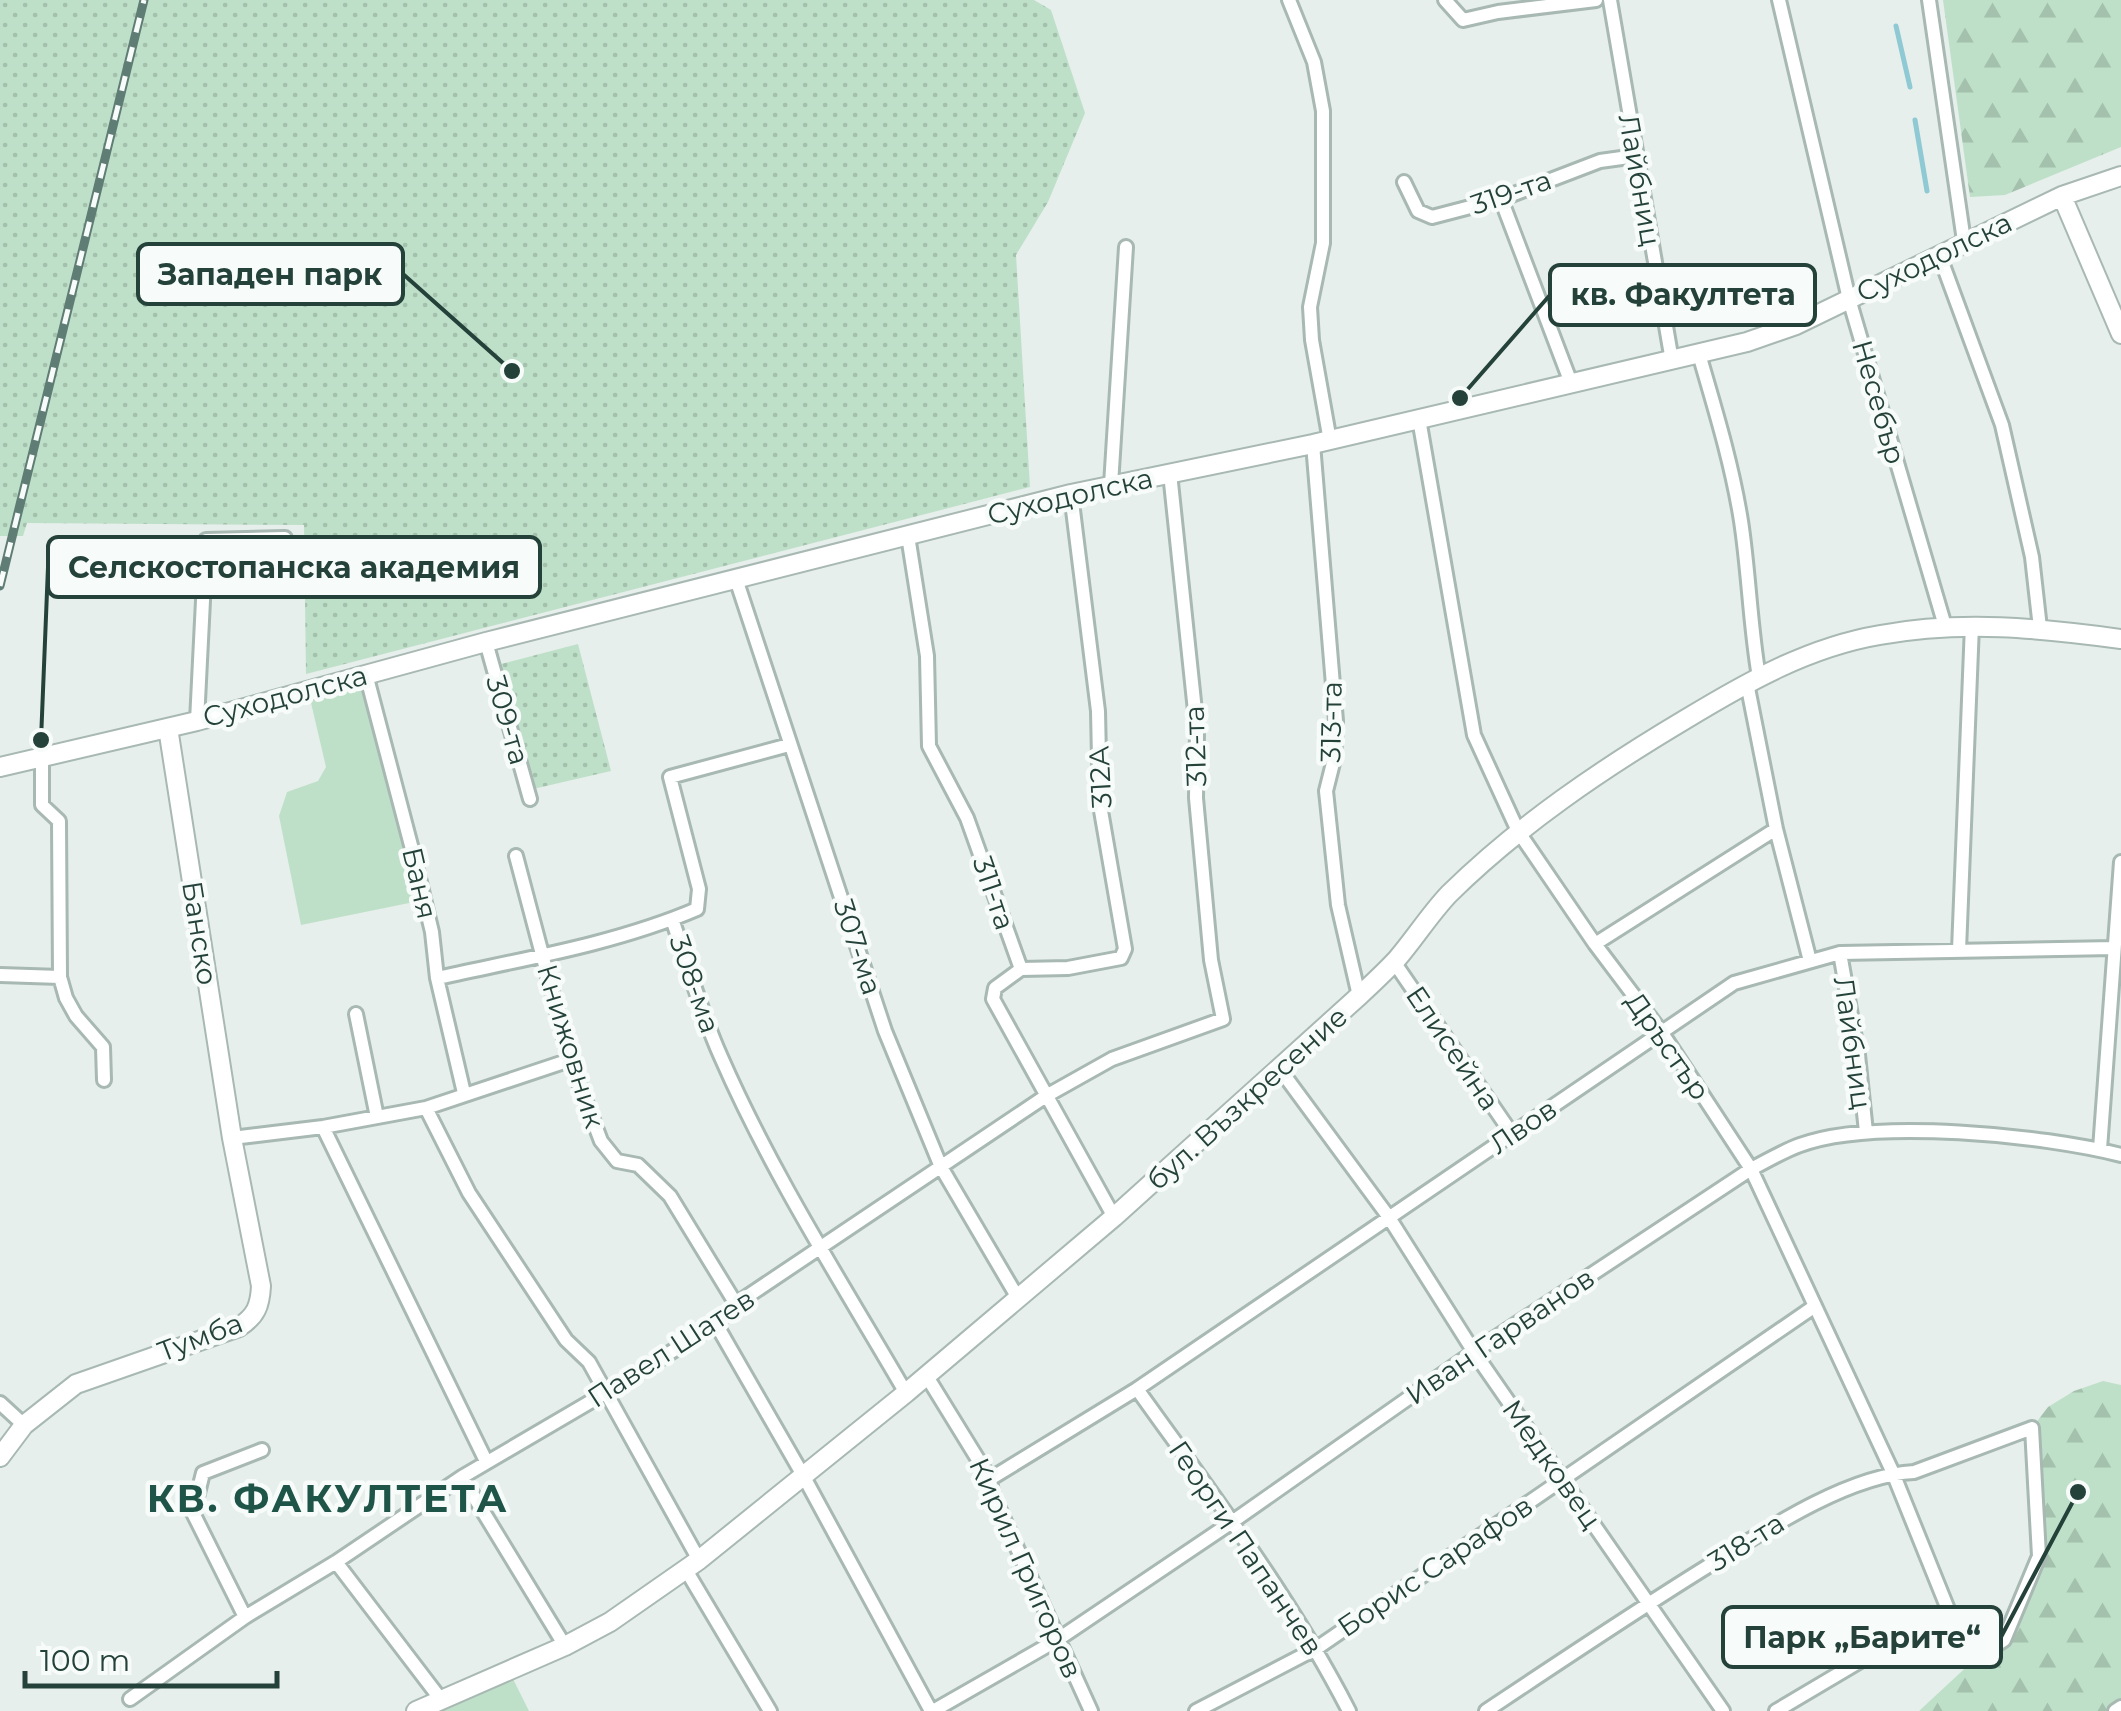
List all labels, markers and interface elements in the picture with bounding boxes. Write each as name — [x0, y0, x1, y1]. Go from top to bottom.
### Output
street label: Лайбниц — [1612, 111, 1668, 249]
street label: 319-та — [1466, 162, 1556, 222]
street label: Суходолска — [1851, 205, 2017, 309]
callout: Западен парк — [138, 244, 403, 304]
text: Западен парк — [157, 256, 383, 293]
callout: кв. Факултета — [1550, 265, 1815, 325]
text: кв. Факултета — [1570, 276, 1796, 313]
street label: Несебър — [1845, 336, 1913, 468]
street label: Суходолска — [984, 460, 1156, 532]
callout: Селскостопанска академия — [48, 537, 540, 597]
text: Селскостопанска академия — [68, 549, 520, 586]
street label: Суходолска — [199, 658, 371, 734]
street label: 309-та — [479, 671, 537, 769]
street label: 313-та — [1313, 681, 1349, 763]
street label: 312-та — [1177, 705, 1213, 787]
street label: 312А — [1081, 745, 1119, 809]
street label: Баня — [395, 844, 445, 922]
street label: 311-та — [966, 852, 1022, 934]
street label: Банско — [175, 879, 225, 987]
street label: 307-ма — [827, 895, 889, 999]
street label: 308-ма — [662, 931, 728, 1037]
street label: Книжовник — [530, 960, 612, 1132]
street label: Лайбниц — [1827, 975, 1879, 1111]
street label: Елисейна — [1399, 979, 1507, 1117]
street label: Дръстър — [1619, 985, 1717, 1107]
street label: бул. Възкресение — [1140, 999, 1354, 1197]
street label: Лвов — [1483, 1091, 1563, 1161]
street label: Иван Гарванов — [1399, 1260, 1601, 1412]
street label: Павел Шатев — [581, 1281, 761, 1415]
street label: Тумба — [153, 1305, 247, 1369]
street label: Медковец — [1495, 1393, 1609, 1535]
street label: Георги Папанчев — [1162, 1434, 1330, 1662]
street label: Кирил Григоров — [962, 1452, 1090, 1684]
district label: КВ. ФАКУЛТЕТА — [147, 1475, 509, 1522]
street label: Борис Сарафов — [1331, 1488, 1539, 1644]
street label: 318-та — [1702, 1505, 1790, 1579]
callout: Парк „Барите“ — [1723, 1607, 2001, 1667]
text: Парк „Барите“ — [1743, 1619, 1981, 1656]
scale bar — [25, 1626, 278, 1688]
text: 100 m — [40, 1642, 130, 1679]

